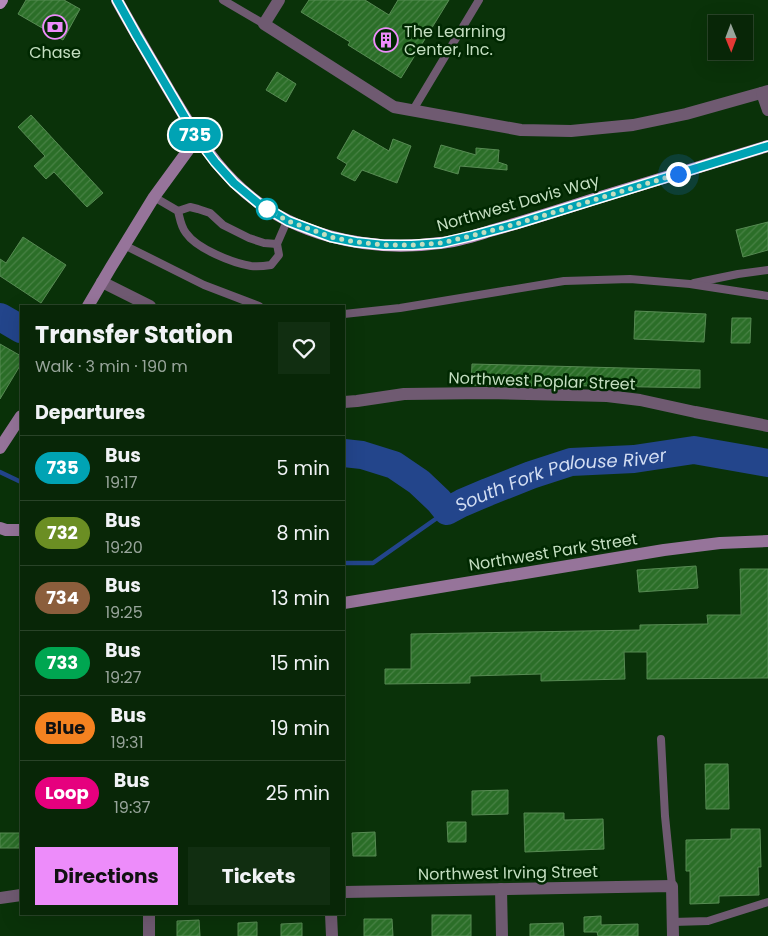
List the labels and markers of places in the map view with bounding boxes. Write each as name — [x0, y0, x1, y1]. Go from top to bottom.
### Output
bank icon: Chase — [42, 14, 68, 40]
place label: The Learning Center, Inc. — [404, 20, 506, 61]
building icon: The Learning Center, Inc. — [373, 27, 399, 53]
place label: Chase — [29, 41, 81, 64]
unlabelled marker — [256, 198, 278, 220]

